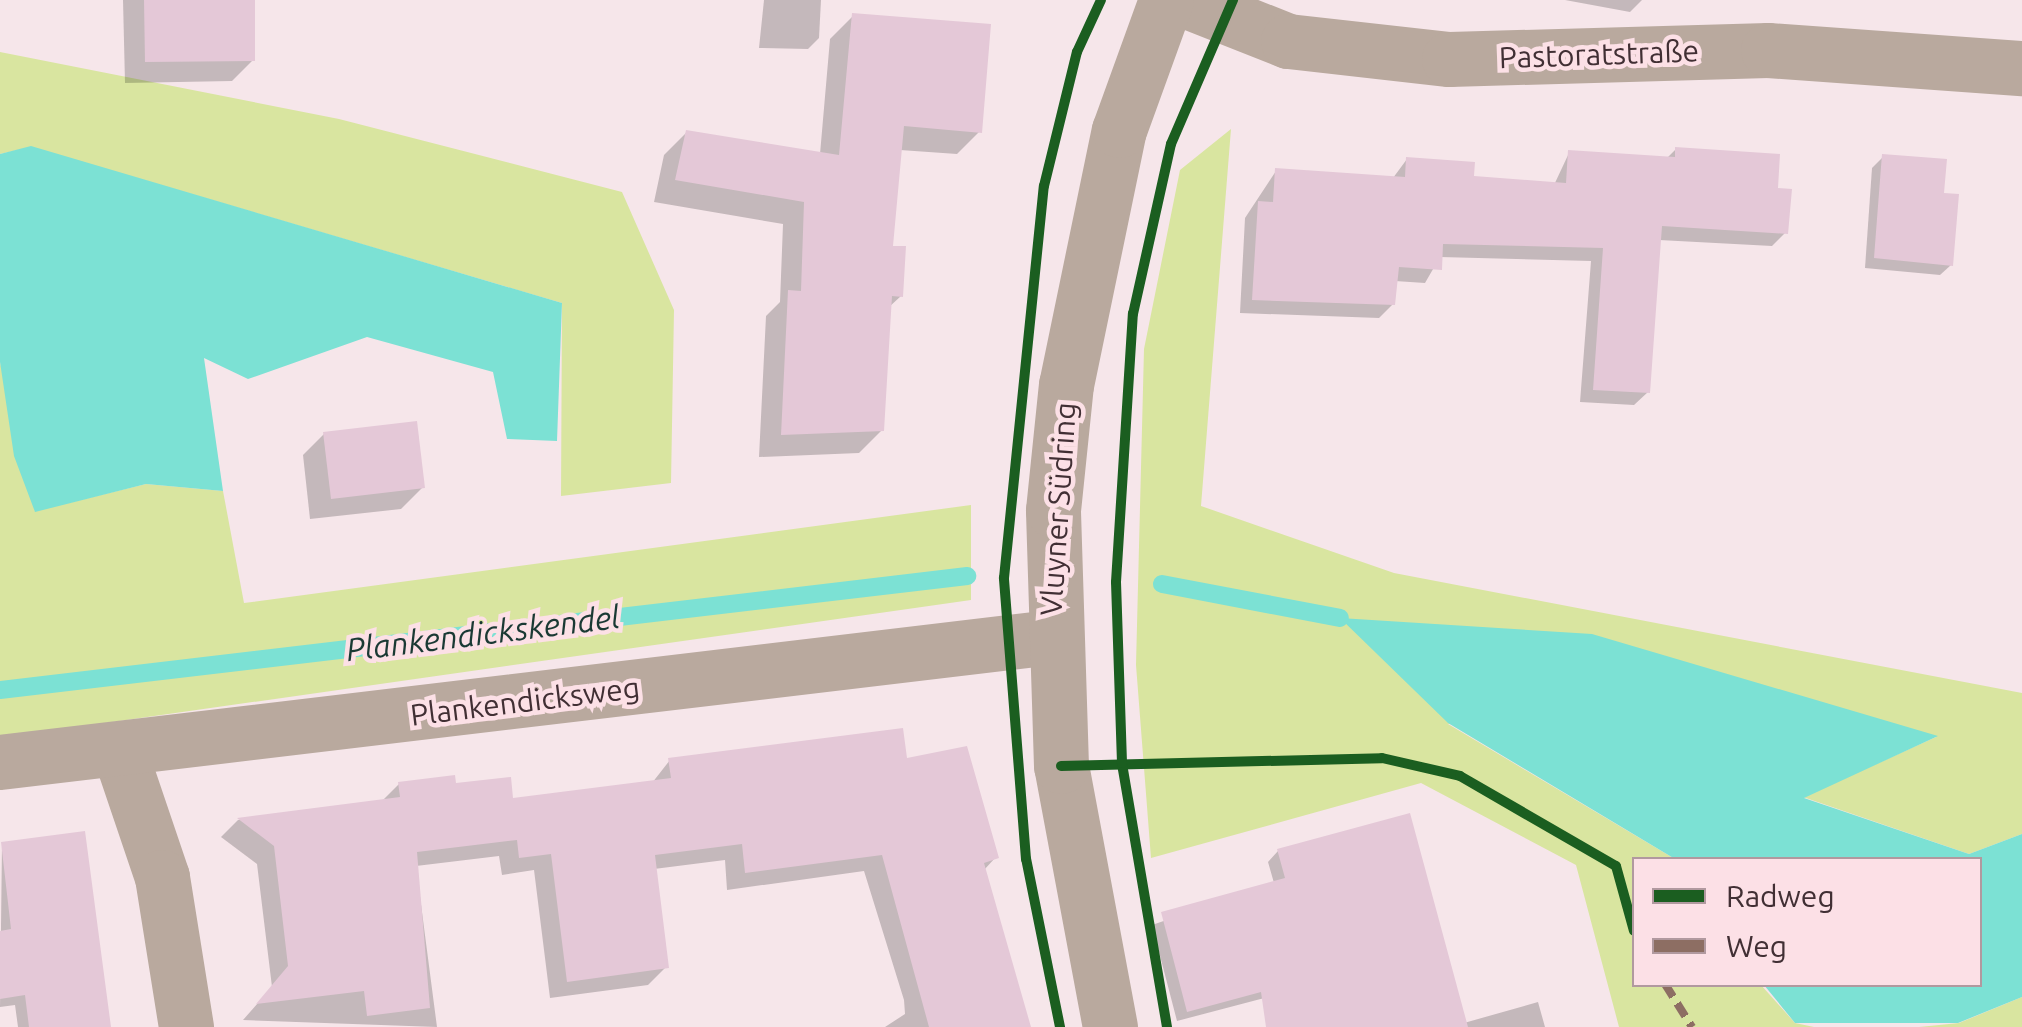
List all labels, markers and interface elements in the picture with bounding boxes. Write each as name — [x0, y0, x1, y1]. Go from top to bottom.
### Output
street label: Pastoratstraße — [1498, 33, 1700, 75]
street label: Vluyner Südring — [1033, 401, 1083, 617]
water label: Plankendickskendel — [344, 597, 622, 669]
street label: Plankendicksweg — [408, 669, 642, 733]
legend — [1632, 857, 1982, 987]
text: Radweg — [1726, 879, 1835, 913]
text: Weg — [1726, 929, 1787, 963]

